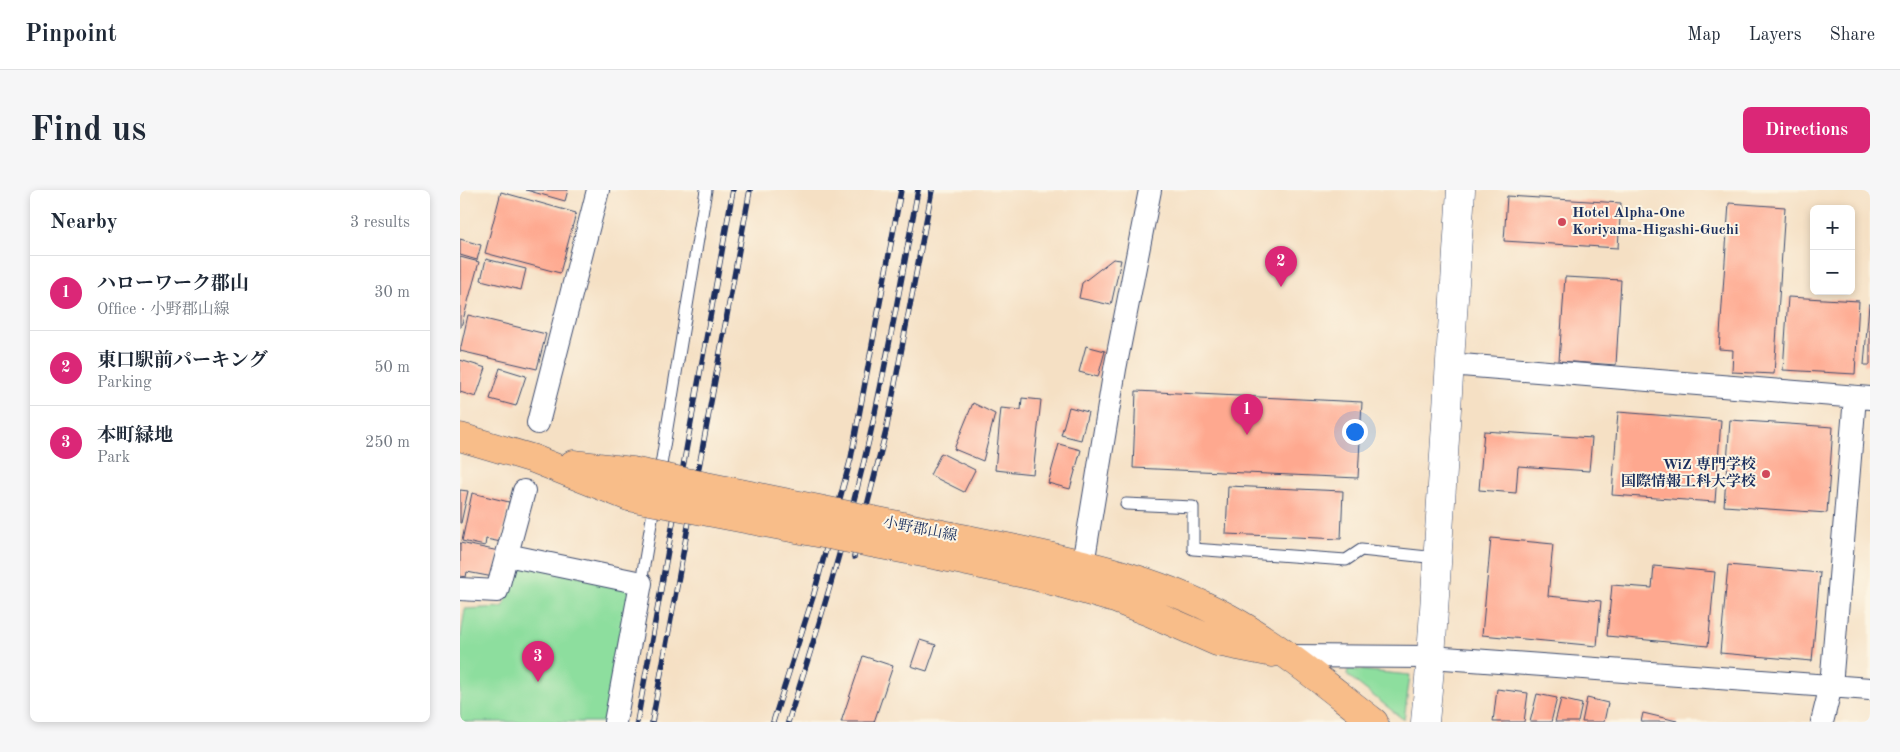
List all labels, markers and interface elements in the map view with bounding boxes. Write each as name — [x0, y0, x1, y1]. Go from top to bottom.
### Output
text: Pinpoint — [25, 23, 117, 47]
text: Map — [1687, 26, 1721, 44]
text: Layers — [1749, 26, 1801, 44]
text: Share — [1829, 26, 1875, 44]
button: Directions — [1743, 107, 1870, 153]
text: Find us — [30, 113, 146, 148]
map controls — [1810, 205, 1855, 295]
button: + — [1810, 205, 1855, 250]
place label: Hotel Alpha-One Koriyama-Higashi-Guchi — [1572, 206, 1739, 238]
text: Nearby — [50, 212, 118, 233]
text: 3 results — [350, 215, 410, 231]
marker: Hotel Alpha-One Koriyama-Higashi-Guchi — [1556, 216, 1568, 228]
pin: 2 — [1265, 246, 1297, 287]
button: − — [1810, 250, 1855, 295]
text: ハローワーク郡山 — [97, 275, 249, 294]
text: 1 — [61, 285, 71, 301]
text: 30 m — [374, 285, 410, 301]
text: Office · 小野郡山線 — [97, 302, 230, 318]
text: 東口駅前パーキング — [97, 352, 267, 371]
text: 2 — [61, 360, 71, 376]
text: 50 m — [374, 360, 410, 376]
text: Parking — [97, 375, 152, 391]
pin: 1 — [1231, 394, 1263, 435]
your location — [1342, 419, 1368, 445]
text: 本町緑地 — [97, 427, 173, 446]
text: 3 — [61, 435, 71, 451]
text: 250 m — [365, 435, 410, 451]
text: Park — [97, 450, 130, 466]
place label: WiZ 専門学校 国際情報工科大学校 — [1621, 456, 1756, 490]
marker: WiZ 専門学校 国際情報工科大学校 — [1760, 468, 1772, 480]
street label: 小野郡山線 — [882, 514, 959, 545]
pin: 3 — [522, 641, 554, 682]

